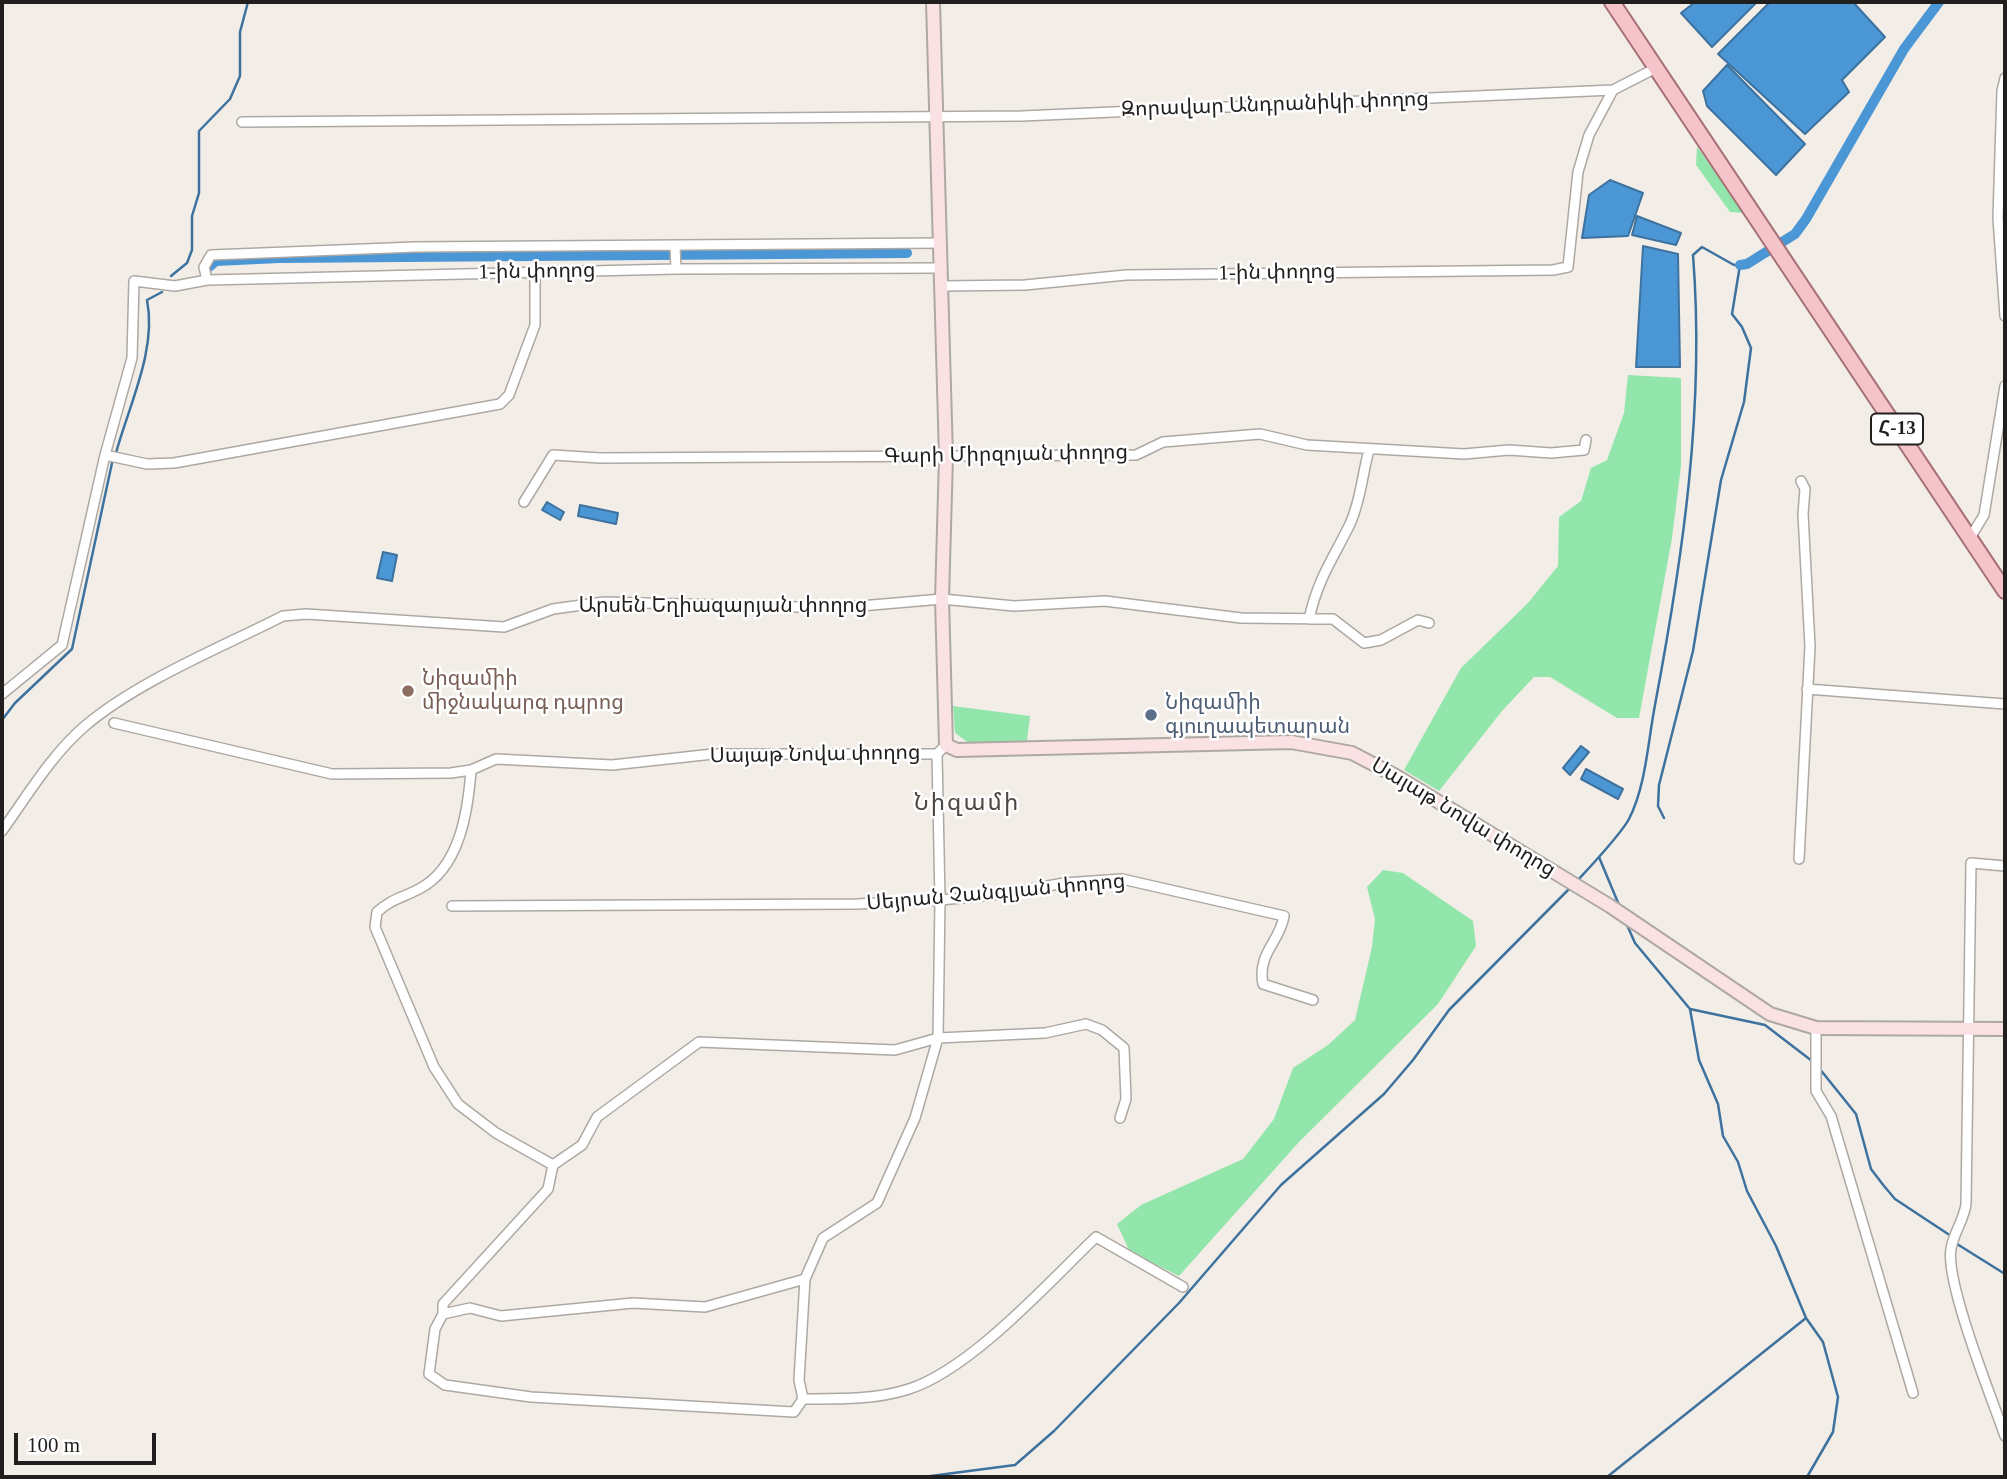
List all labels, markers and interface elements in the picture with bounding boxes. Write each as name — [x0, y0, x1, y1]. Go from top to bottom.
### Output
street label: Զորավար Անդրանիկի փողոց — [1121, 87, 1429, 123]
street label: 1-ին փողոց — [478, 258, 596, 286]
street label: 1-ին փողոց — [1218, 259, 1336, 287]
road number: Հ-13 — [1871, 414, 1923, 444]
street label: Գարի Միրզոյան փողոց — [884, 440, 1128, 470]
street label: Արսեն Եղիազարյան փողոց — [579, 593, 867, 619]
place label: Նիզամիի միջնակարգ դպրոց — [422, 666, 624, 716]
marker: Նիզամիի միջնակարգ դպրոց — [400, 683, 416, 699]
place label: Նիզամիի գյուղապետարան — [1165, 690, 1350, 740]
marker: Նիզամիի գյուղապետարան — [1143, 707, 1159, 723]
street label: Սայաթ Նովա փողոց — [709, 741, 921, 769]
street label: Սայաթ Նովա փողոց — [1366, 753, 1560, 883]
district label: Նիզամի — [914, 790, 1020, 818]
street label: Սեյրան Չանգլյան փողոց — [866, 869, 1126, 917]
scale bar — [18, 1420, 159, 1464]
text: 100 m — [27, 1433, 80, 1457]

